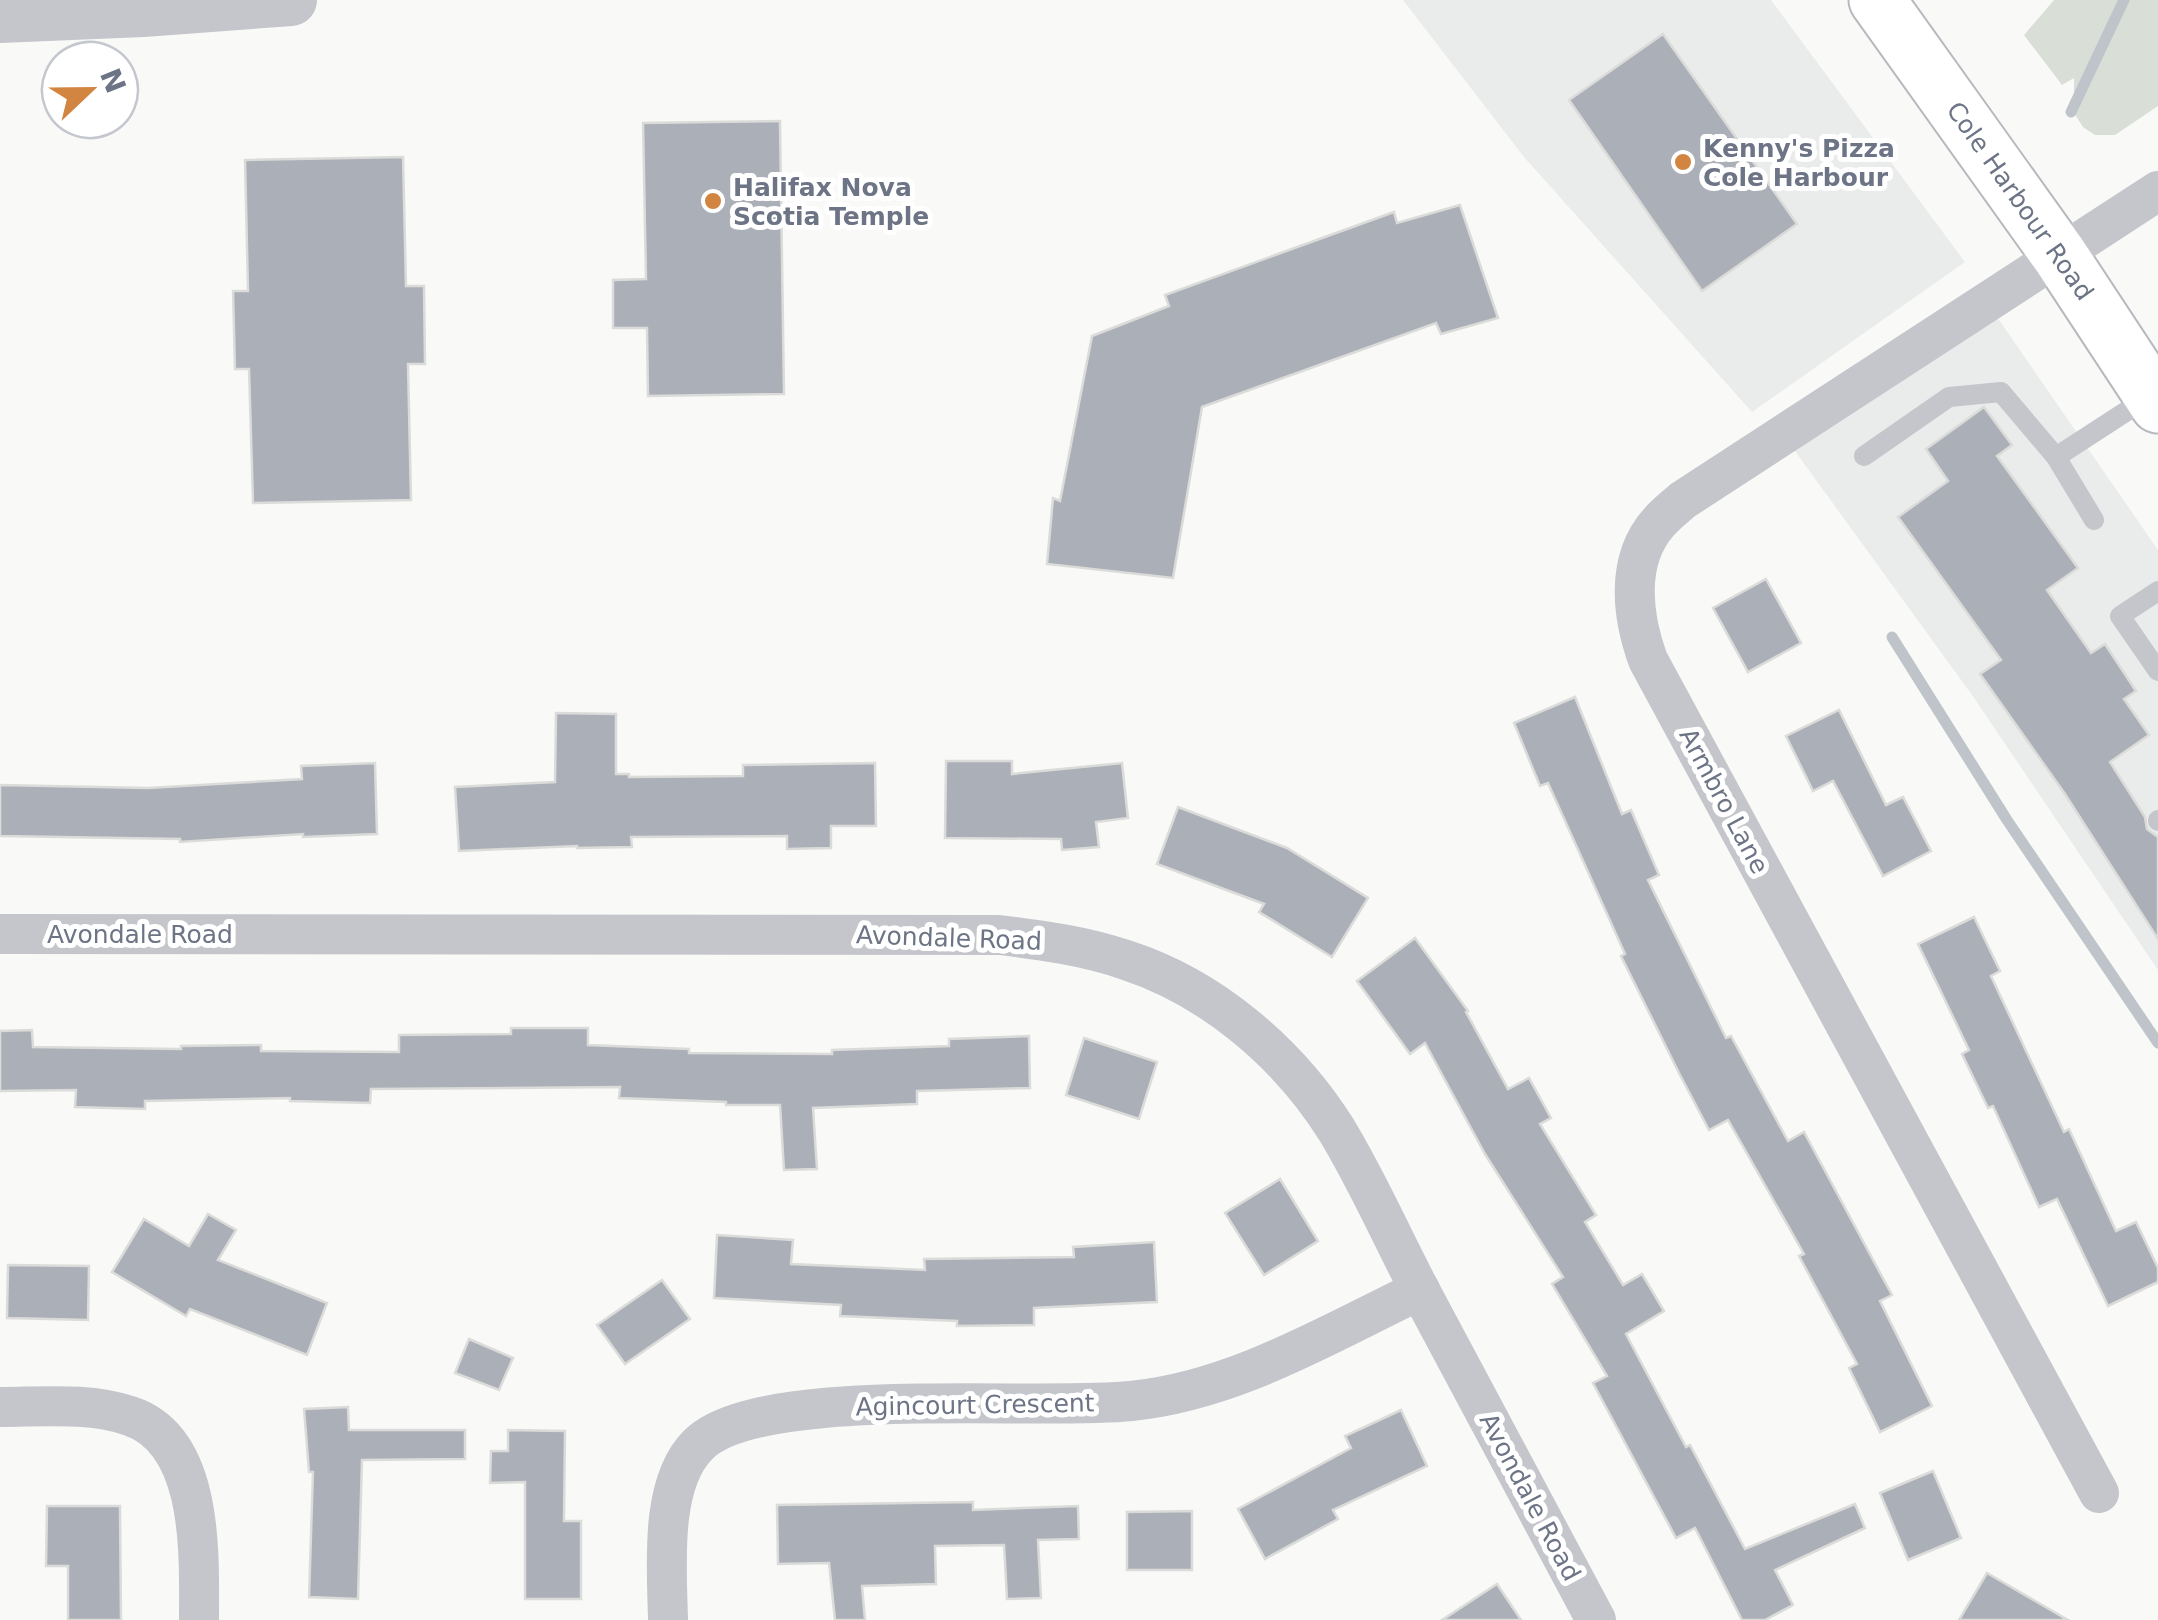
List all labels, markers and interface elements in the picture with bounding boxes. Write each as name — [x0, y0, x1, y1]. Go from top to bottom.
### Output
north arrow — [40, 40, 140, 140]
text: N — [93, 64, 132, 98]
street label: Cole Harbour Road — [1941, 96, 2099, 306]
place label: Kenny's Pizza Cole Harbour — [1703, 134, 1895, 192]
marker: Kenny's Pizza Cole Harbour — [1672, 151, 1694, 173]
place label: Halifax Nova Scotia Temple — [733, 173, 929, 231]
marker: Halifax Nova Scotia Temple — [702, 190, 724, 212]
street label: Armbro Lane — [1673, 723, 1775, 879]
street label: Avondale Road — [47, 920, 233, 949]
street label: Avondale Road — [856, 920, 1042, 956]
street label: Agincourt Crescent — [855, 1388, 1095, 1422]
street label: Avondale Road — [1474, 1408, 1586, 1586]

